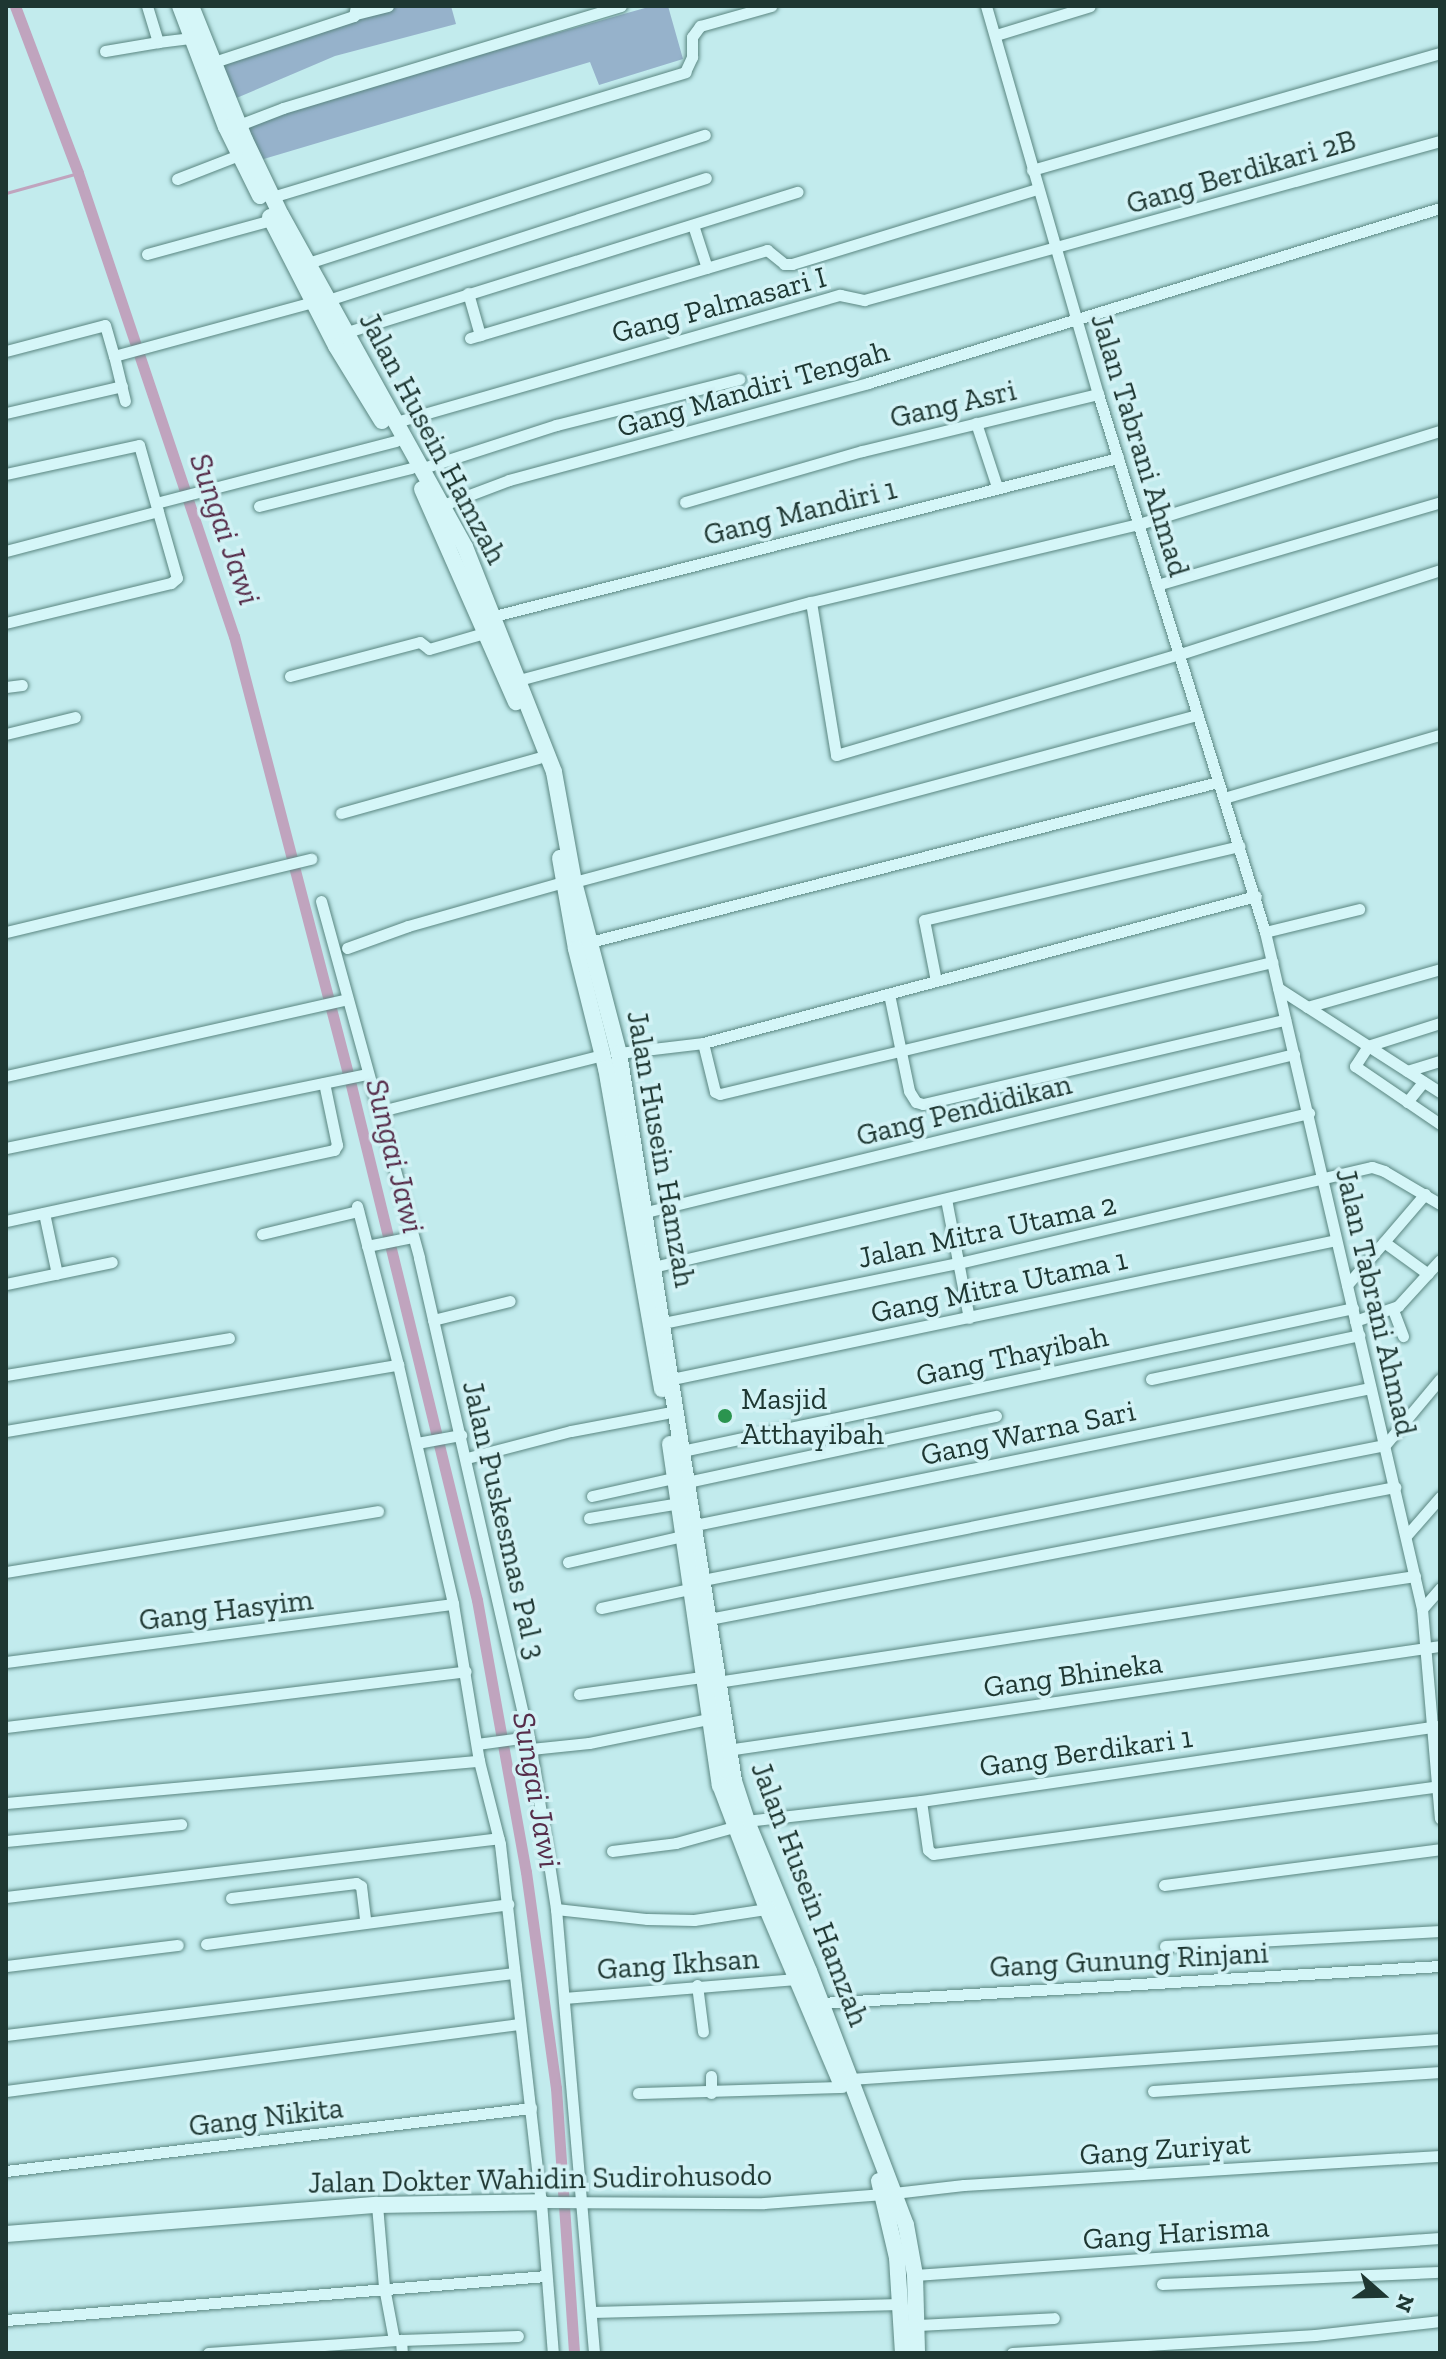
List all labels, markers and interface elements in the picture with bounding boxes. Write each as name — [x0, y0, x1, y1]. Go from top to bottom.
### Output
street label: Gang Berdikari 2B — [1122, 122, 1360, 222]
street label: Gang Palmasari I — [608, 259, 830, 351]
street label: Jalan Husein Hamzah — [351, 306, 515, 570]
street label: Jalan Tabrani Ahmad — [1083, 308, 1197, 582]
street label: Gang Mandiri Tengah — [613, 333, 893, 445]
street label: Gang Asri — [886, 372, 1020, 436]
water label: Sungai Jawi — [181, 448, 269, 610]
street label: Gang Mandiri 1 — [700, 471, 900, 553]
street label: Jalan Husein Hamzah — [619, 1008, 703, 1290]
street label: Gang Pendidikan — [853, 1066, 1075, 1154]
water label: Sungai Jawi — [357, 1074, 433, 1238]
street label: Jalan Tabrani Ahmad — [1328, 1164, 1424, 1440]
street label: Jalan Mitra Utama 2 — [855, 1186, 1119, 1276]
street label: Gang Mitra Utama 1 — [868, 1241, 1130, 1331]
street label: Gang Thayibah — [912, 1318, 1112, 1394]
street label: Jalan Puskesmas Pal 3 — [454, 1377, 554, 1663]
place label: Masjid Atthayibah — [741, 1381, 884, 1452]
street label: Gang Warna Sari — [917, 1393, 1139, 1473]
marker: Masjid Atthayibah — [716, 1407, 734, 1425]
street label: Gang Hasyim — [137, 1581, 315, 1639]
street label: Gang Bhineka — [981, 1645, 1165, 1705]
water label: Sungai Jawi — [504, 1709, 570, 1871]
street label: Gang Berdikari 1 — [977, 1719, 1195, 1785]
street label: Jalan Husein Hamzah — [743, 1757, 877, 2031]
street label: Gang Gunung Rinjani — [989, 1935, 1269, 1985]
street label: Gang Ikhsan — [596, 1940, 760, 1988]
street label: Gang Nikita — [187, 2090, 345, 2144]
street label: Gang Zuriyat — [1078, 2125, 1252, 2173]
street label: Jalan Dokter Wahidin Sudirohusodo — [307, 2157, 773, 2201]
street label: Gang Harisma — [1081, 2209, 1271, 2257]
north arrow — [1342, 2255, 1422, 2335]
text: N — [1389, 2291, 1421, 2316]

